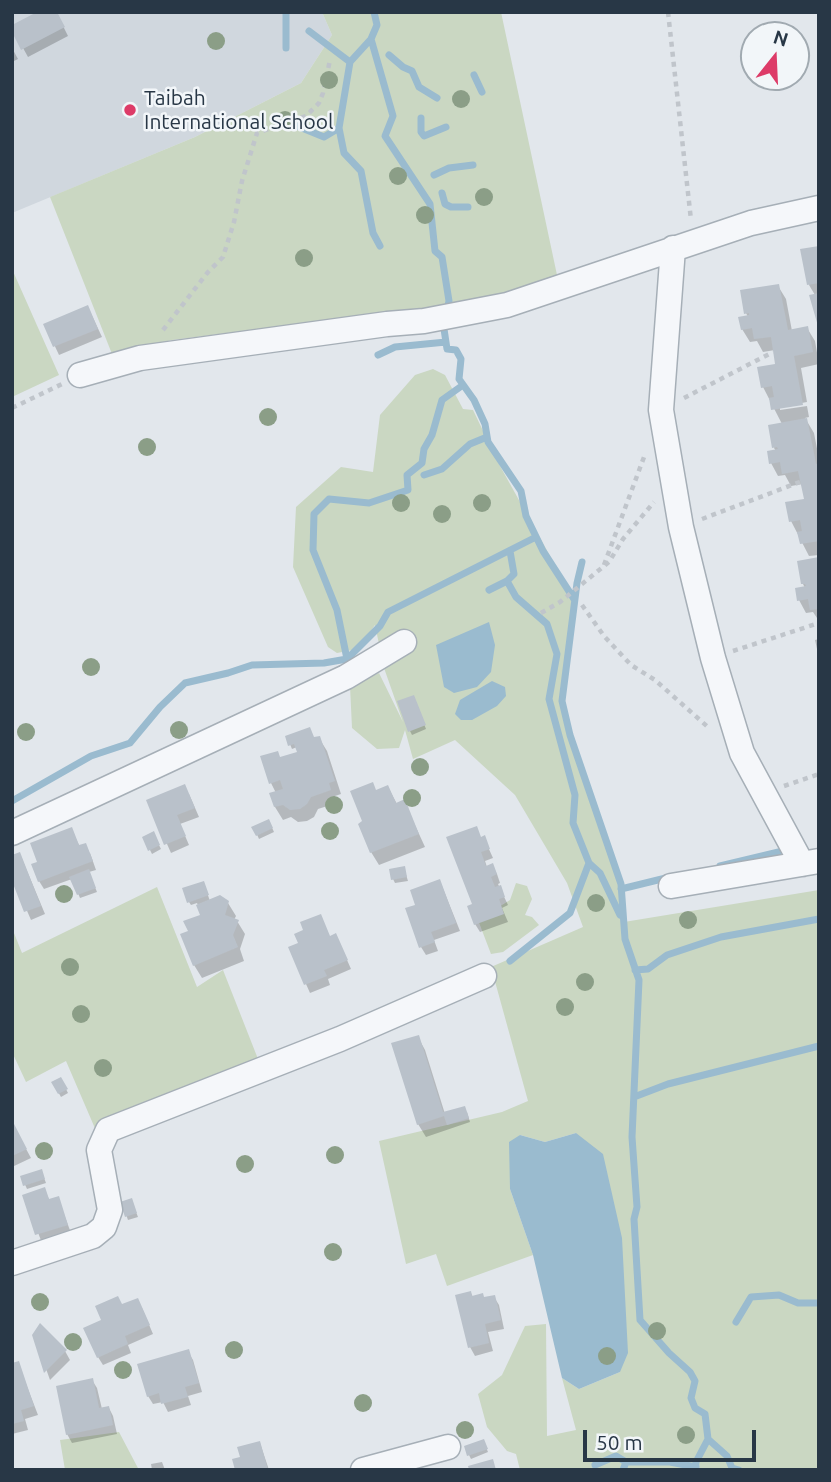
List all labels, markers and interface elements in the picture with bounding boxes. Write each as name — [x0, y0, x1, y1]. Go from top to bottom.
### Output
north arrow — [740, 21, 810, 91]
text: N — [771, 25, 791, 51]
place label: Taibah International School — [144, 85, 333, 135]
marker: Taibah International School — [122, 102, 138, 118]
scale bar — [586, 1416, 759, 1460]
text: 50 m — [596, 1430, 643, 1454]

